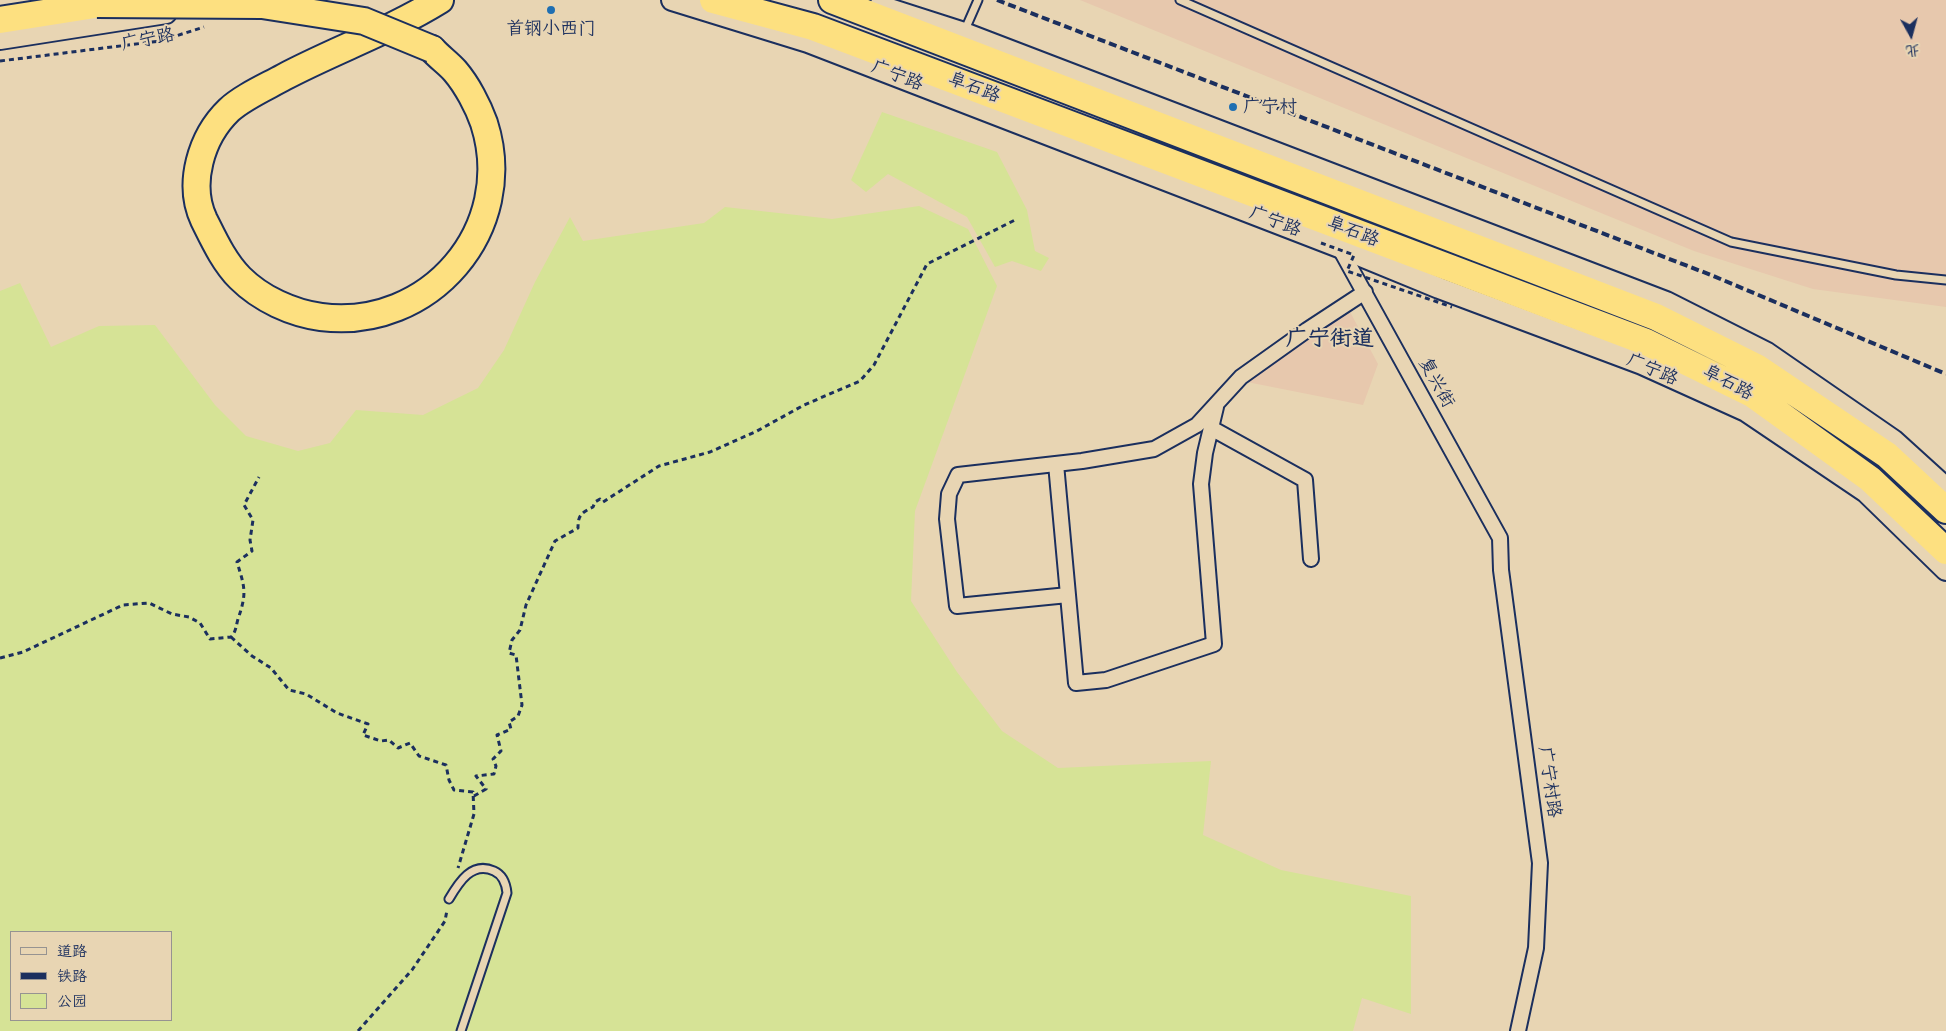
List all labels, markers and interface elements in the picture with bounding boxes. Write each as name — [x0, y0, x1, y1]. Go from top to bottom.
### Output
marker: 首钢小西门 — [545, 4, 557, 16]
north arrow — [1886, 10, 1936, 60]
place label: 首钢小西门 — [506, 18, 596, 40]
street label: 广宁路 — [119, 24, 177, 56]
text: 北 — [1905, 41, 1921, 60]
street label: 广宁路 — [868, 56, 926, 96]
street label: 阜石路 — [945, 68, 1003, 108]
place label: 广宁村 — [1243, 96, 1297, 118]
marker: 广宁村 — [1227, 101, 1239, 113]
street label: 广宁路 — [1246, 202, 1304, 242]
street label: 阜石路 — [1324, 212, 1382, 252]
district label: 广宁街道 — [1286, 326, 1374, 352]
street label: 广宁路 — [1623, 350, 1681, 390]
street label: 复兴街 — [1413, 354, 1459, 412]
street label: 阜石路 — [1699, 361, 1757, 405]
street label: 广宁村路 — [1533, 745, 1565, 819]
legend — [10, 931, 172, 1021]
text: 道路 — [57, 942, 87, 960]
text: 铁路 — [57, 967, 87, 985]
text: 公园 — [57, 992, 87, 1010]

